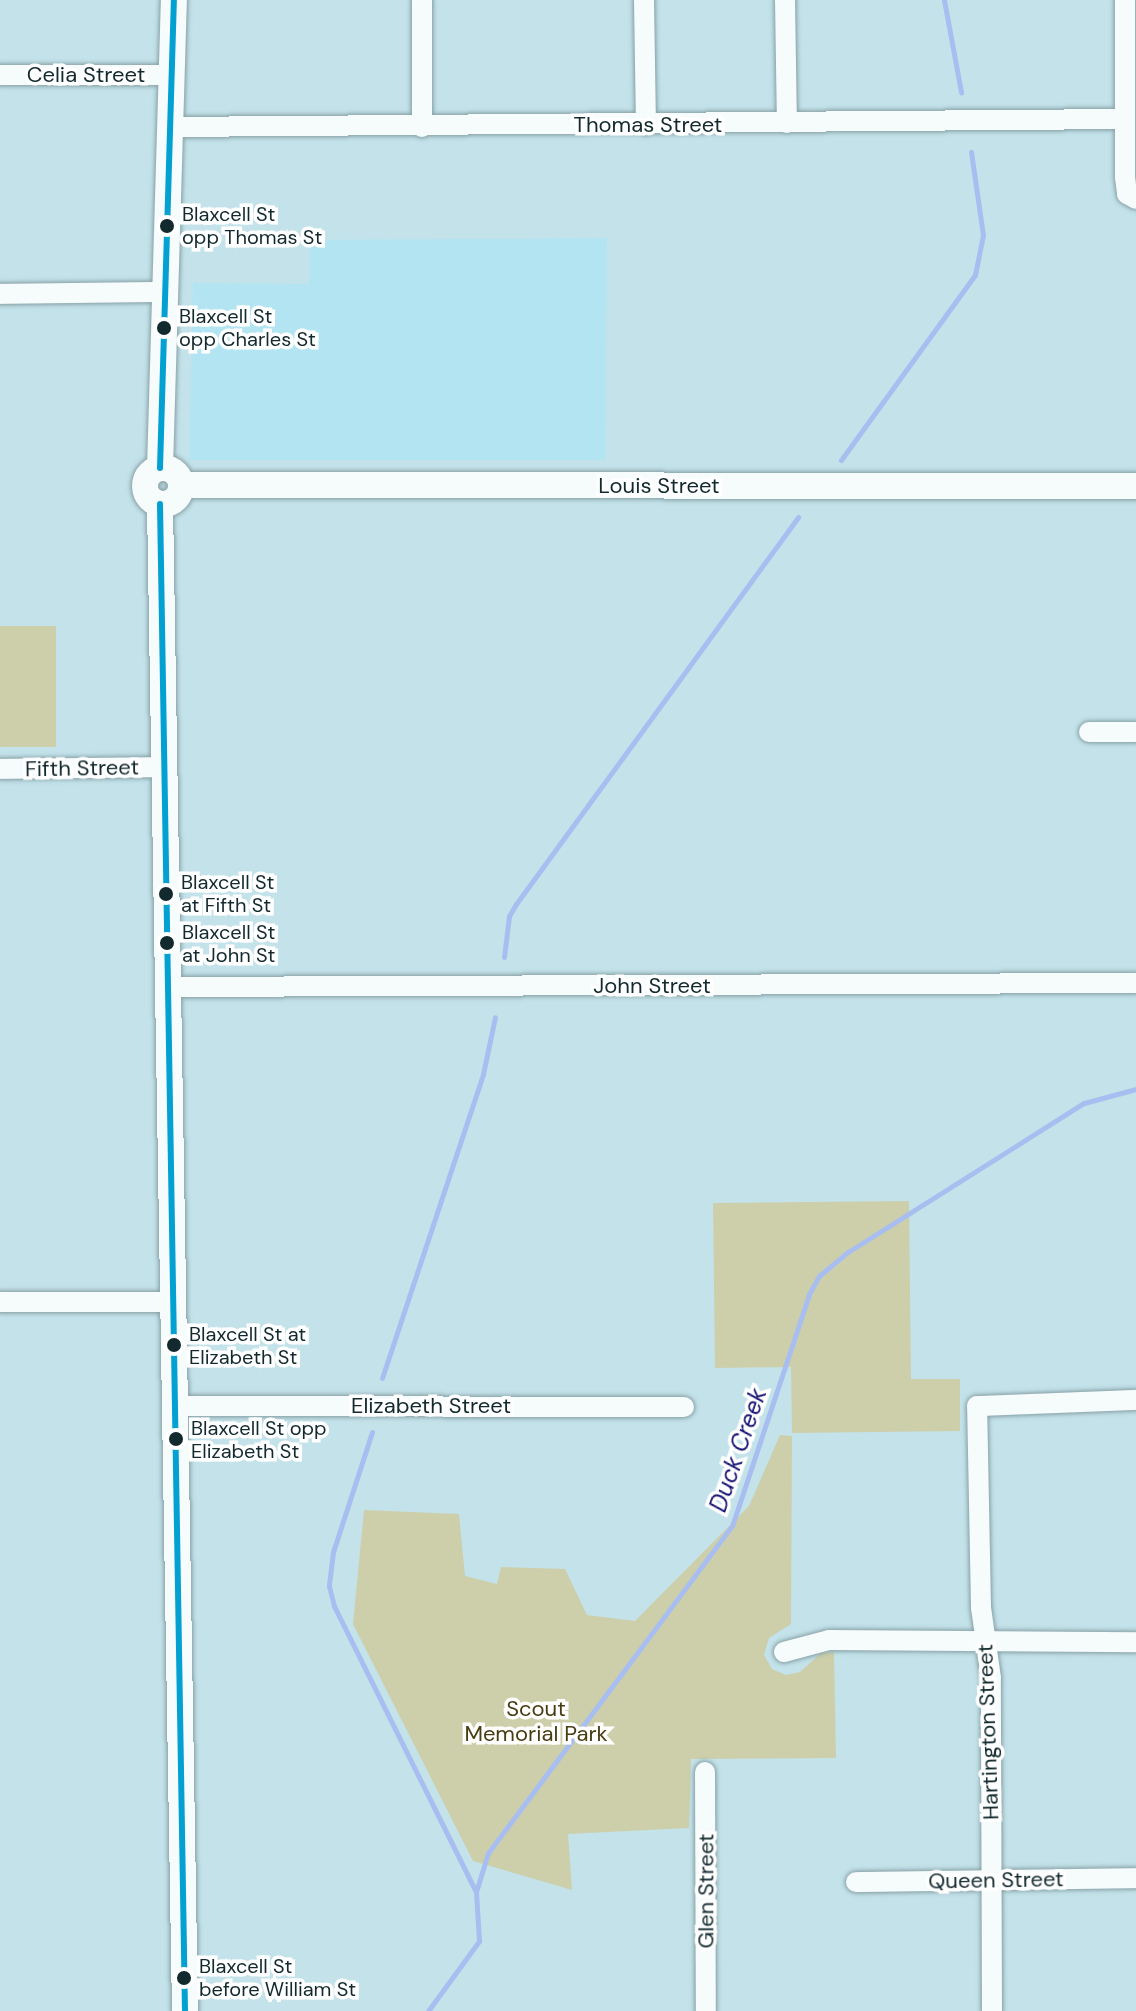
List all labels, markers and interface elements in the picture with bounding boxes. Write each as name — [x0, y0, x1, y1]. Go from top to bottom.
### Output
street label: Celia Street — [27, 62, 145, 88]
street label: Thomas Street — [574, 112, 722, 138]
place label: Blaxcell St opp Thomas St — [182, 202, 322, 249]
marker: Blaxcell St opp Thomas St — [159, 218, 175, 234]
place label: Blaxcell St opp Charles St — [179, 304, 316, 351]
marker: Blaxcell St opp Charles St — [156, 320, 172, 336]
street label: Louis Street — [598, 473, 720, 499]
street label: Fifth Street — [25, 754, 139, 782]
place label: Blaxcell St at Fifth St — [181, 870, 274, 917]
marker: Blaxcell St at Fifth St — [158, 886, 174, 902]
place label: Blaxcell St at John St — [182, 920, 275, 967]
marker: Blaxcell St at John St — [159, 935, 175, 951]
street label: John Street — [593, 973, 711, 999]
place label: Blaxcell St at Elizabeth St — [189, 1322, 306, 1369]
marker: Blaxcell St at Elizabeth St — [166, 1337, 182, 1353]
water label: Duck Creek — [703, 1384, 773, 1516]
street label: Elizabeth Street — [351, 1393, 511, 1419]
place label: Blaxcell St opp Elizabeth St — [191, 1416, 327, 1463]
marker: Blaxcell St opp Elizabeth St — [168, 1431, 184, 1447]
street label: Hartington Street — [972, 1644, 1004, 1820]
park label: Scout Memorial Park — [464, 1695, 608, 1746]
street label: Glen Street — [693, 1834, 719, 1948]
street label: Queen Street — [928, 1866, 1064, 1894]
place label: Blaxcell St before William St — [199, 1954, 356, 2001]
marker: Blaxcell St before William St — [176, 1970, 192, 1986]

